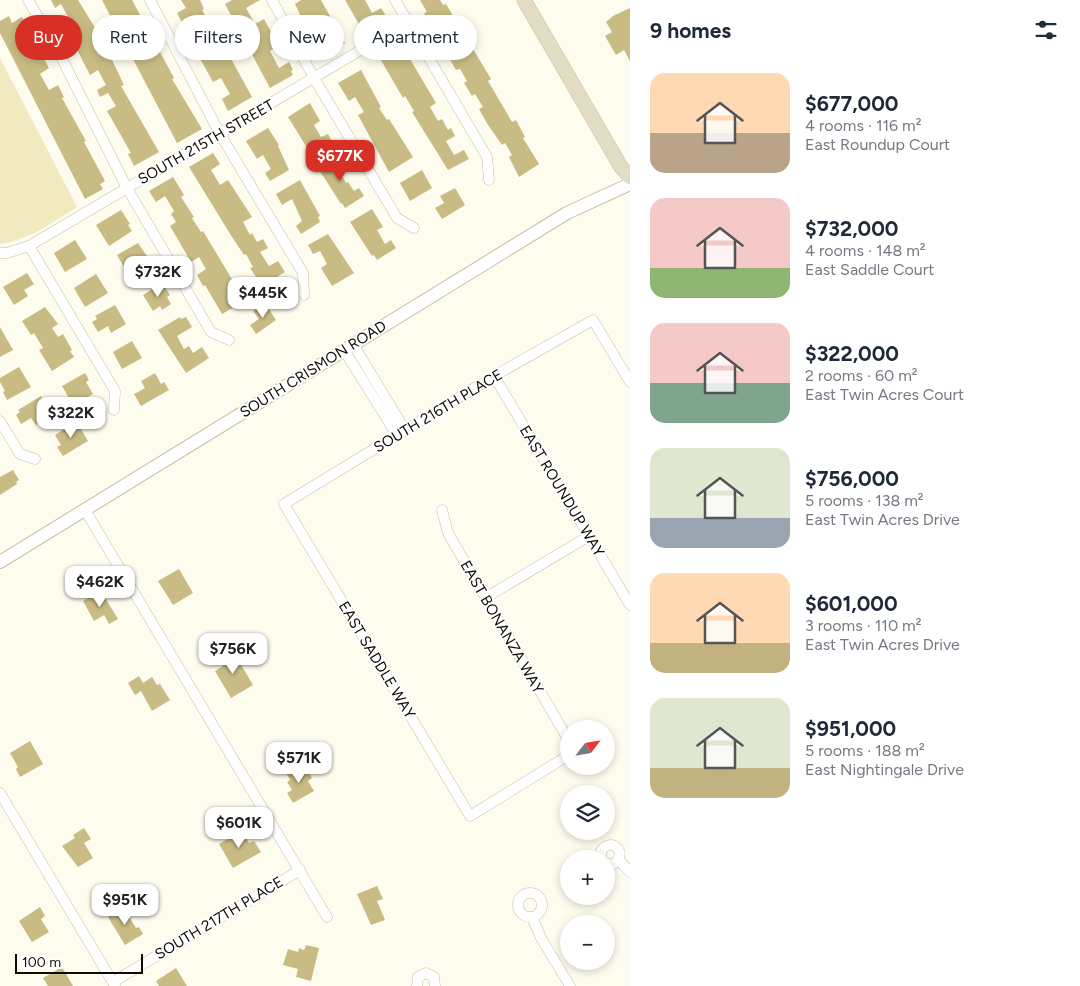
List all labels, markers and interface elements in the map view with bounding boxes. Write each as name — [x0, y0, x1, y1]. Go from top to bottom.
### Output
chip: Buy — [15, 15, 82, 60]
chip: Rent — [92, 15, 165, 60]
chip: Filters — [175, 15, 260, 60]
chip: New — [270, 15, 344, 60]
chip: Apartment — [354, 15, 477, 60]
icon: filters — [1032, 16, 1060, 44]
text: 9 homes — [650, 18, 731, 43]
text: $677,000 — [805, 91, 898, 116]
icon: home — [690, 93, 750, 153]
street label: SOUTH 215TH STREET — [135, 95, 278, 188]
text: 4 rooms · 116 m² — [805, 116, 922, 135]
text: East Roundup Court — [805, 135, 950, 154]
pin: $677K — [305, 140, 375, 182]
text: $677K — [317, 146, 363, 165]
text: $732,000 — [805, 216, 898, 241]
icon: home — [690, 218, 750, 278]
text: 4 rooms · 148 m² — [805, 241, 926, 260]
pin: $732K — [123, 256, 193, 298]
text: East Saddle Court — [805, 260, 934, 279]
text: $732K — [135, 262, 181, 281]
pin: $445K — [228, 276, 298, 319]
text: $445K — [238, 283, 288, 302]
street label: SOUTH CRISMON ROAD — [236, 317, 390, 421]
text: $322,000 — [805, 341, 899, 366]
icon: home — [690, 343, 750, 403]
street label: SOUTH 216TH PLACE — [370, 365, 506, 457]
text: 2 rooms · 60 m² — [805, 366, 918, 385]
text: East Twin Acres Court — [805, 385, 964, 404]
pin: $322K — [36, 396, 106, 439]
text: $322K — [48, 403, 94, 422]
street label: EAST ROUNDUP WAY — [516, 422, 608, 560]
text: $756,000 — [805, 466, 899, 491]
icon: home — [690, 468, 750, 528]
text: 5 rooms · 138 m² — [805, 491, 924, 510]
text: East Twin Acres Drive — [805, 510, 960, 529]
street label: EAST BONANZA WAY — [456, 557, 548, 697]
pin: $462K — [65, 566, 135, 608]
text: $462K — [76, 572, 124, 591]
text: $601,000 — [805, 591, 898, 616]
icon: home — [690, 593, 750, 653]
street label: EAST SADDLE WAY — [335, 598, 419, 722]
text: 3 rooms · 110 m² — [805, 616, 921, 635]
pin: $756K — [198, 632, 268, 675]
text: East Twin Acres Drive — [805, 635, 960, 654]
text: $756K — [210, 639, 257, 658]
text: $951,000 — [805, 716, 896, 741]
icon: home — [690, 718, 750, 778]
north arrow — [560, 720, 615, 775]
map controls — [560, 720, 615, 970]
text: 5 rooms · 188 m² — [805, 741, 925, 760]
pin: $571K — [264, 742, 334, 784]
text: $571K — [277, 748, 321, 767]
text: East Nightingale Drive — [805, 760, 964, 779]
button: layers — [560, 785, 615, 840]
pin: $601K — [204, 806, 274, 849]
text: $601K — [216, 813, 262, 832]
button: + — [560, 850, 615, 905]
street label: SOUTH 217TH PLACE — [152, 873, 286, 963]
pin: $951K — [90, 884, 160, 926]
text: $951K — [103, 890, 147, 909]
button: − — [560, 915, 615, 970]
scale bar — [15, 951, 142, 974]
text: 100 m — [22, 954, 61, 971]

